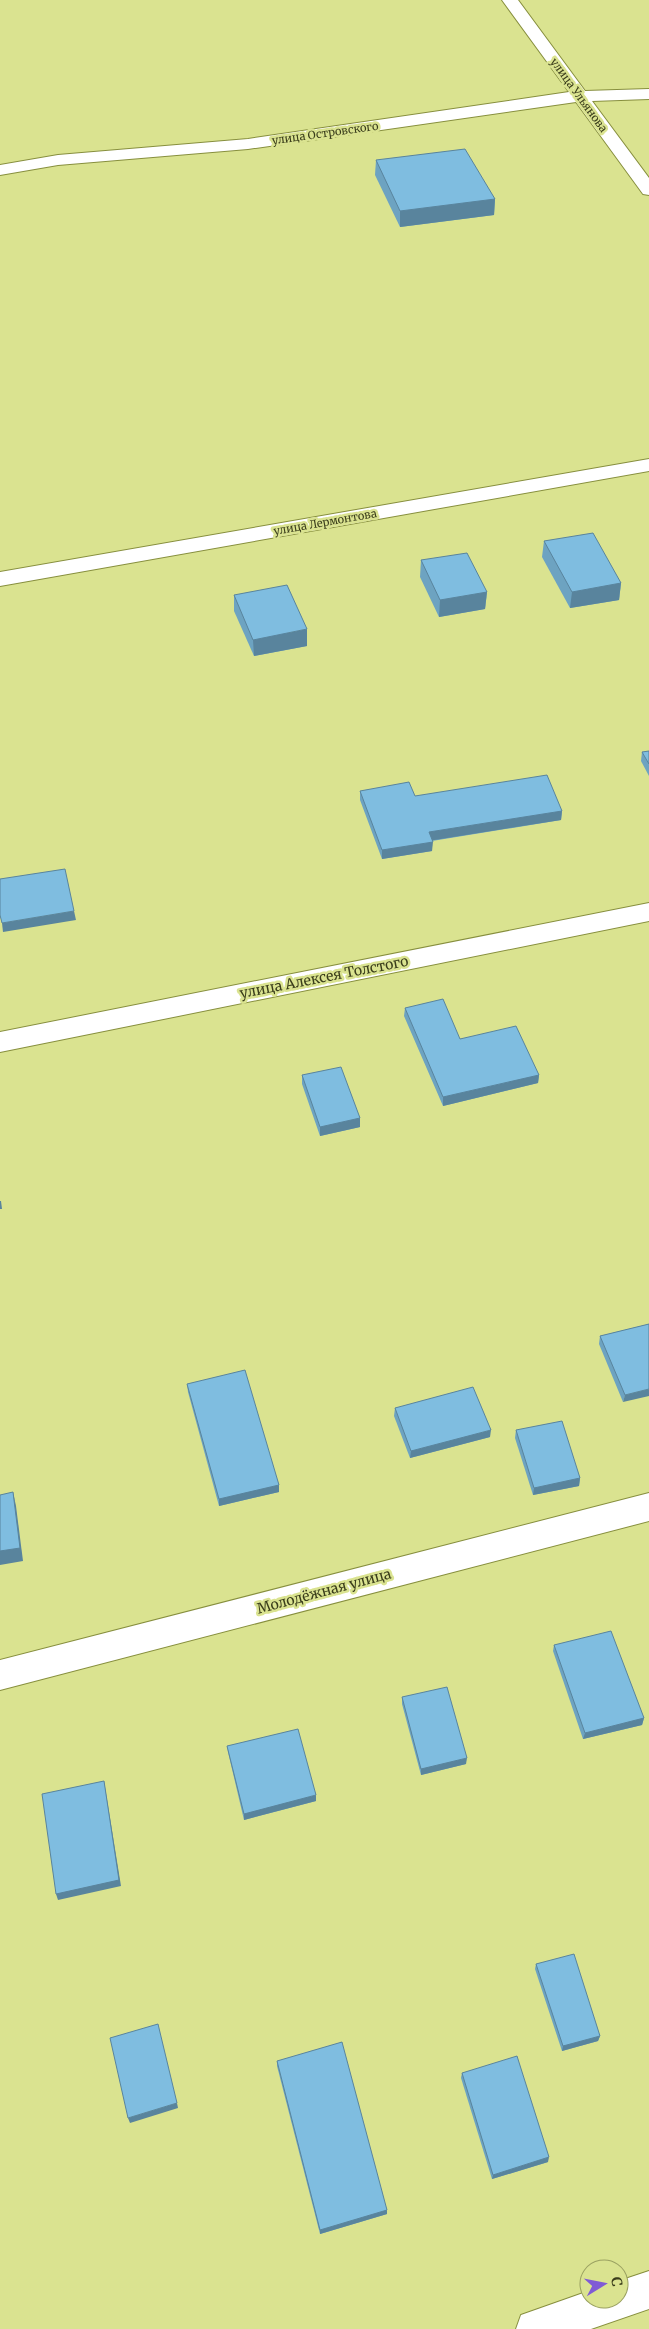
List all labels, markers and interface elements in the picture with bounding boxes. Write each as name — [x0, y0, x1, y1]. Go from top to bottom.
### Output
street label: улица Ульянова — [547, 55, 611, 135]
street label: улица Островского — [271, 119, 380, 147]
street label: улица Лермонтова — [272, 506, 378, 538]
street label: улица Алексея Толстого — [238, 952, 410, 1002]
street label: Молодёжная улица — [255, 1564, 394, 1618]
north arrow — [579, 2259, 629, 2309]
text: С — [607, 2276, 626, 2288]

